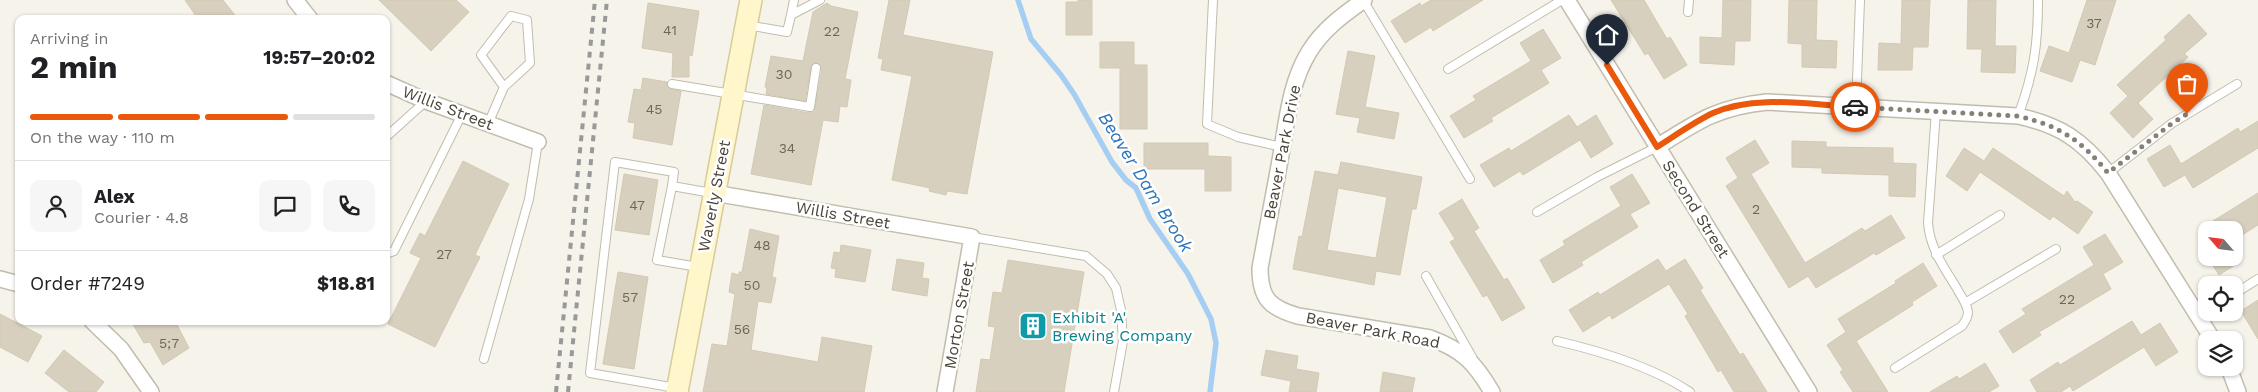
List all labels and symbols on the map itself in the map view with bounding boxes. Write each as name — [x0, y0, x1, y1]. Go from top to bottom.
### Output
pin — [1586, 14, 1628, 65]
house number: 37 — [2086, 15, 2102, 31]
house number: 41 — [663, 22, 677, 38]
house number: 22 — [824, 23, 840, 39]
pin — [2166, 63, 2208, 114]
house number: 30 — [776, 66, 792, 82]
street label: Willis Street — [400, 82, 496, 134]
courier — [1830, 82, 1880, 132]
street label: Beaver Park Drive — [1260, 83, 1304, 221]
house number: 45 — [646, 101, 662, 117]
water label: Beaver Dam Brook — [1094, 108, 1198, 257]
street label: Waverly Street — [694, 138, 734, 254]
house number: 34 — [779, 140, 795, 156]
street label: Second Street — [1658, 157, 1734, 262]
house number: 47 — [629, 197, 645, 213]
street label: Willis Street — [794, 197, 892, 233]
house number: 2 — [1752, 201, 1760, 217]
north arrow — [2198, 221, 2242, 266]
house number: 48 — [753, 237, 771, 253]
house number: 27 — [436, 246, 452, 262]
street label: Morton Street — [940, 259, 978, 370]
house number: 50 — [744, 277, 760, 293]
house number: 57 — [622, 289, 638, 305]
house number: 22 — [2059, 291, 2075, 307]
place label: Exhibit 'A' Brewing Company — [1052, 308, 1193, 345]
street label: Beaver Park Road — [1304, 308, 1442, 352]
building icon: Exhibit 'A' Brewing Company — [1018, 311, 1048, 341]
house number: 56 — [734, 321, 750, 337]
house number: 5;7 — [159, 335, 179, 351]

